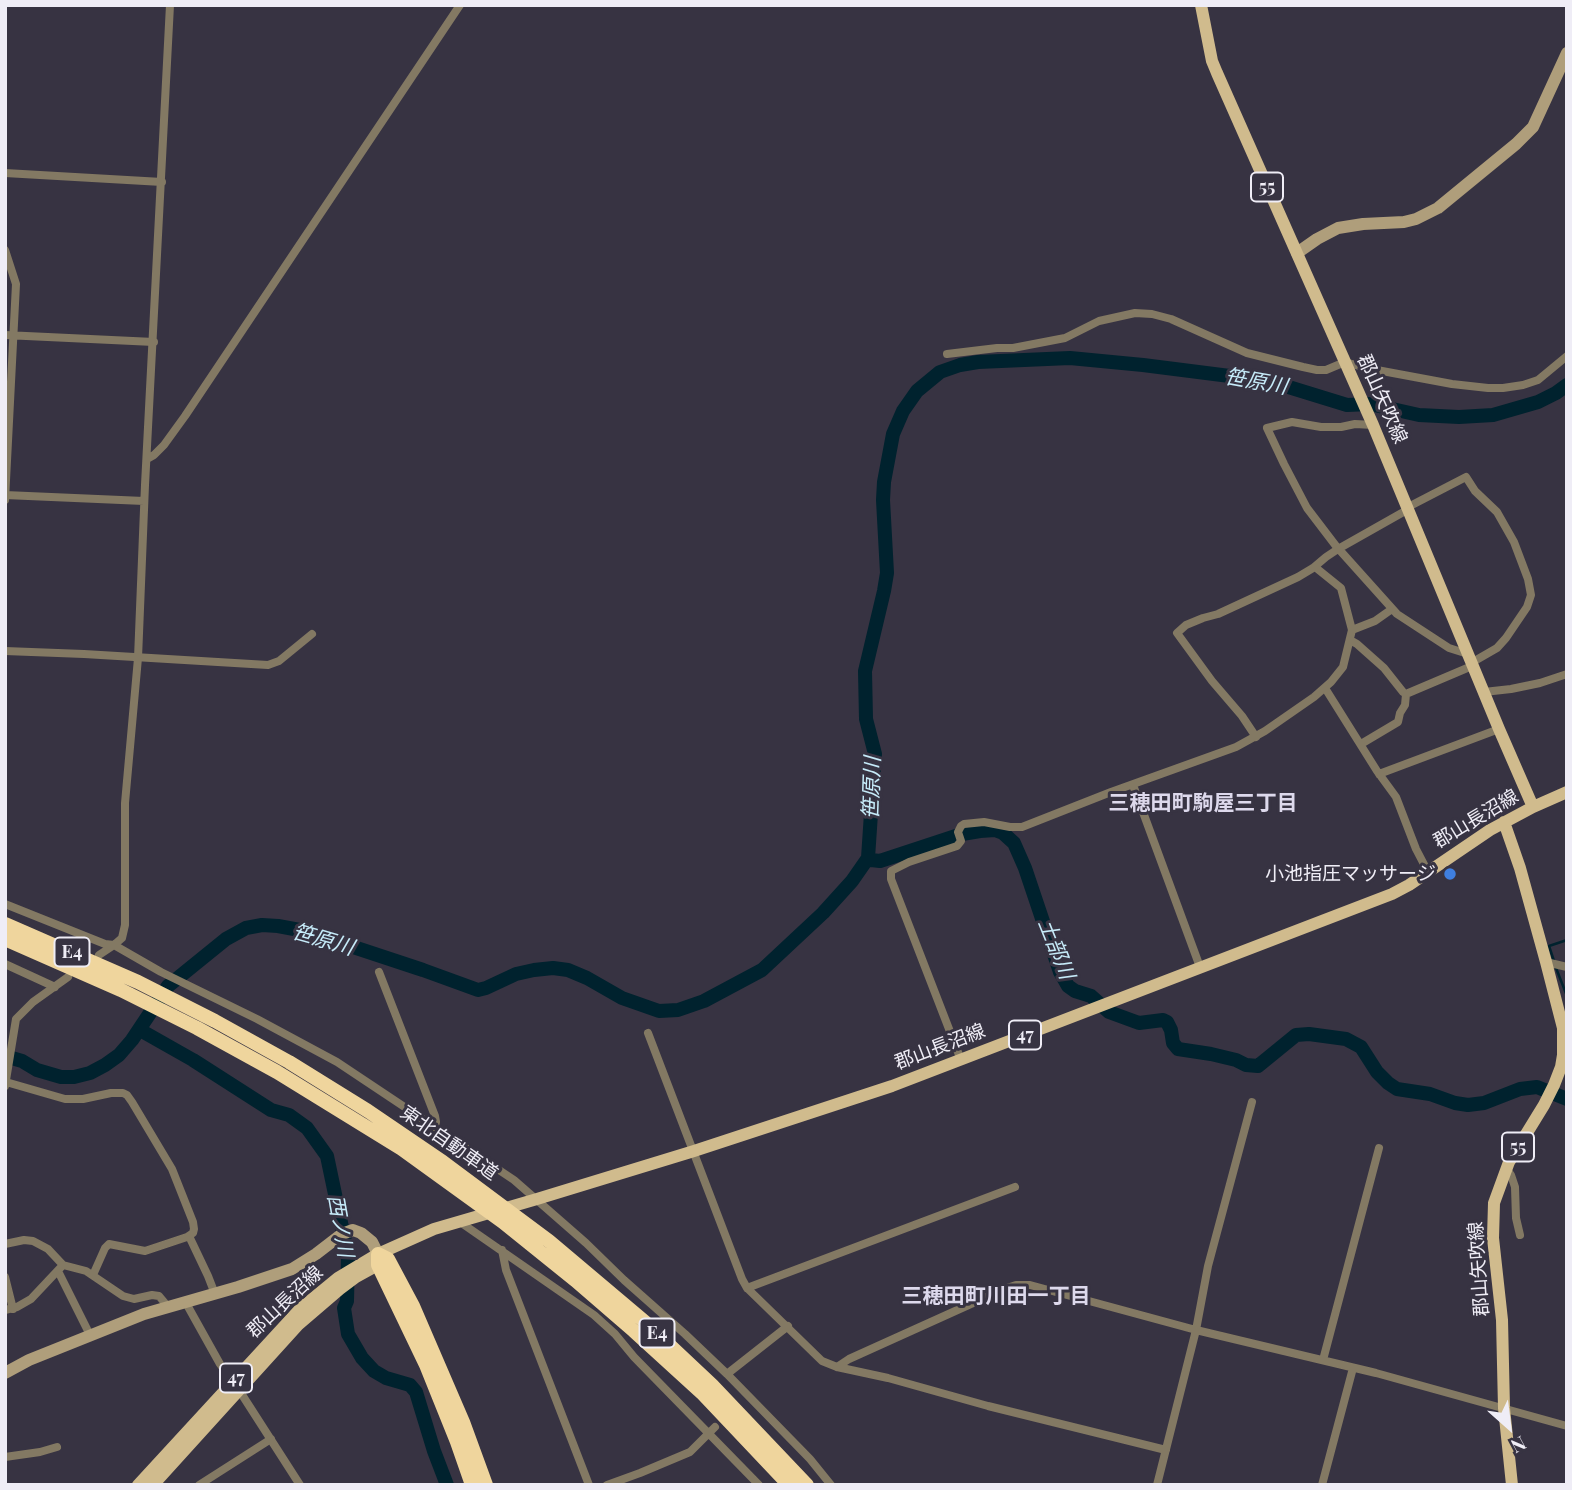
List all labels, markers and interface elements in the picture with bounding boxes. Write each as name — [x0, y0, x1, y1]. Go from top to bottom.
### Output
road number: 55 — [1251, 172, 1283, 202]
street label: 郡山矢吹線 — [1352, 351, 1412, 447]
water label: 笹原川 — [1223, 364, 1289, 400]
water label: 笹原川 — [858, 756, 886, 820]
street label: 郡山長沼線 — [1429, 785, 1523, 853]
district label: 三穂田町駒屋三丁目 — [1109, 790, 1297, 816]
place label: 小池指圧マッサージ — [1265, 863, 1436, 885]
marker: 小池指圧マッサージ — [1442, 866, 1458, 882]
water label: 土部川 — [1033, 915, 1079, 983]
water label: 笹原川 — [289, 919, 357, 961]
road number: E4 — [55, 937, 90, 967]
street label: 郡山長沼線 — [892, 1019, 988, 1075]
road number: 47 — [1009, 1020, 1041, 1050]
street label: 東北自動車道 — [396, 1101, 502, 1185]
road number: 55 — [1502, 1132, 1534, 1162]
water label: 西ノ川 — [322, 1193, 358, 1259]
street label: 郡山矢吹線 — [1464, 1221, 1494, 1317]
street label: 郡山長沼線 — [242, 1261, 328, 1343]
district label: 三穂田町川田一丁目 — [902, 1283, 1090, 1309]
road number: E4 — [640, 1318, 674, 1348]
road number: 47 — [220, 1364, 252, 1392]
north arrow — [1474, 1392, 1544, 1462]
text: N — [1507, 1431, 1531, 1460]

